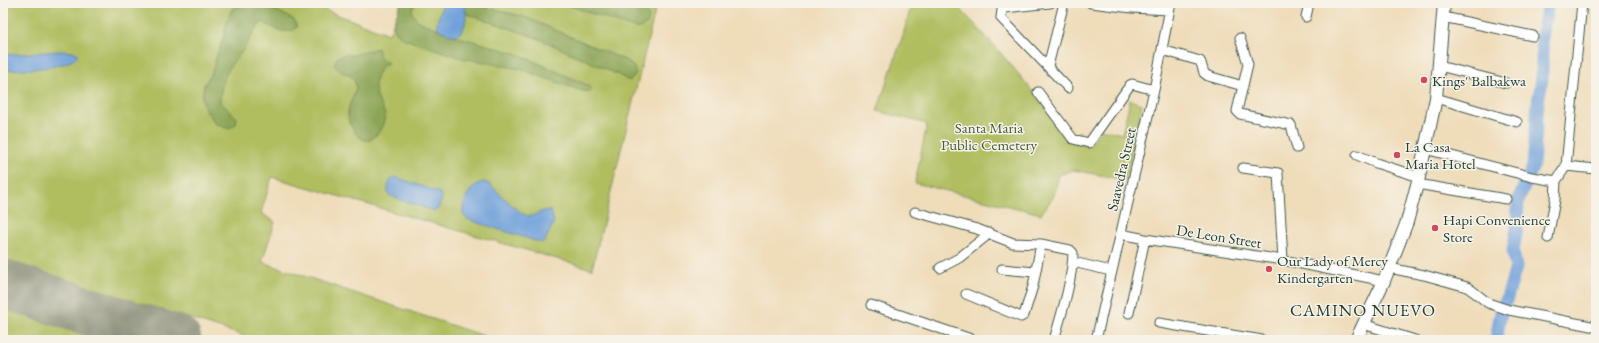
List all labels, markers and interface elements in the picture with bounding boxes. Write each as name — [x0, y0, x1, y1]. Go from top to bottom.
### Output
place label: Kings' Balbakwa — [1432, 71, 1526, 90]
marker: Kings' Balbakwa — [1419, 75, 1429, 85]
park label: Santa Maria Public Cemetery — [941, 118, 1038, 154]
street label: Saavedra Street — [1102, 125, 1140, 213]
place label: La Casa Maria Hotel — [1405, 137, 1476, 173]
marker: La Casa Maria Hotel — [1392, 150, 1402, 160]
place label: Hapi Convenience Store — [1443, 210, 1550, 246]
street label: De Leon Street — [1175, 220, 1263, 252]
marker: Hapi Convenience Store — [1430, 223, 1440, 233]
place label: Our Lady of Mercy Kindergarten — [1277, 251, 1388, 287]
marker: Our Lady of Mercy Kindergarten — [1264, 264, 1274, 274]
district label: CAMINO NUEVO — [1290, 299, 1436, 321]

